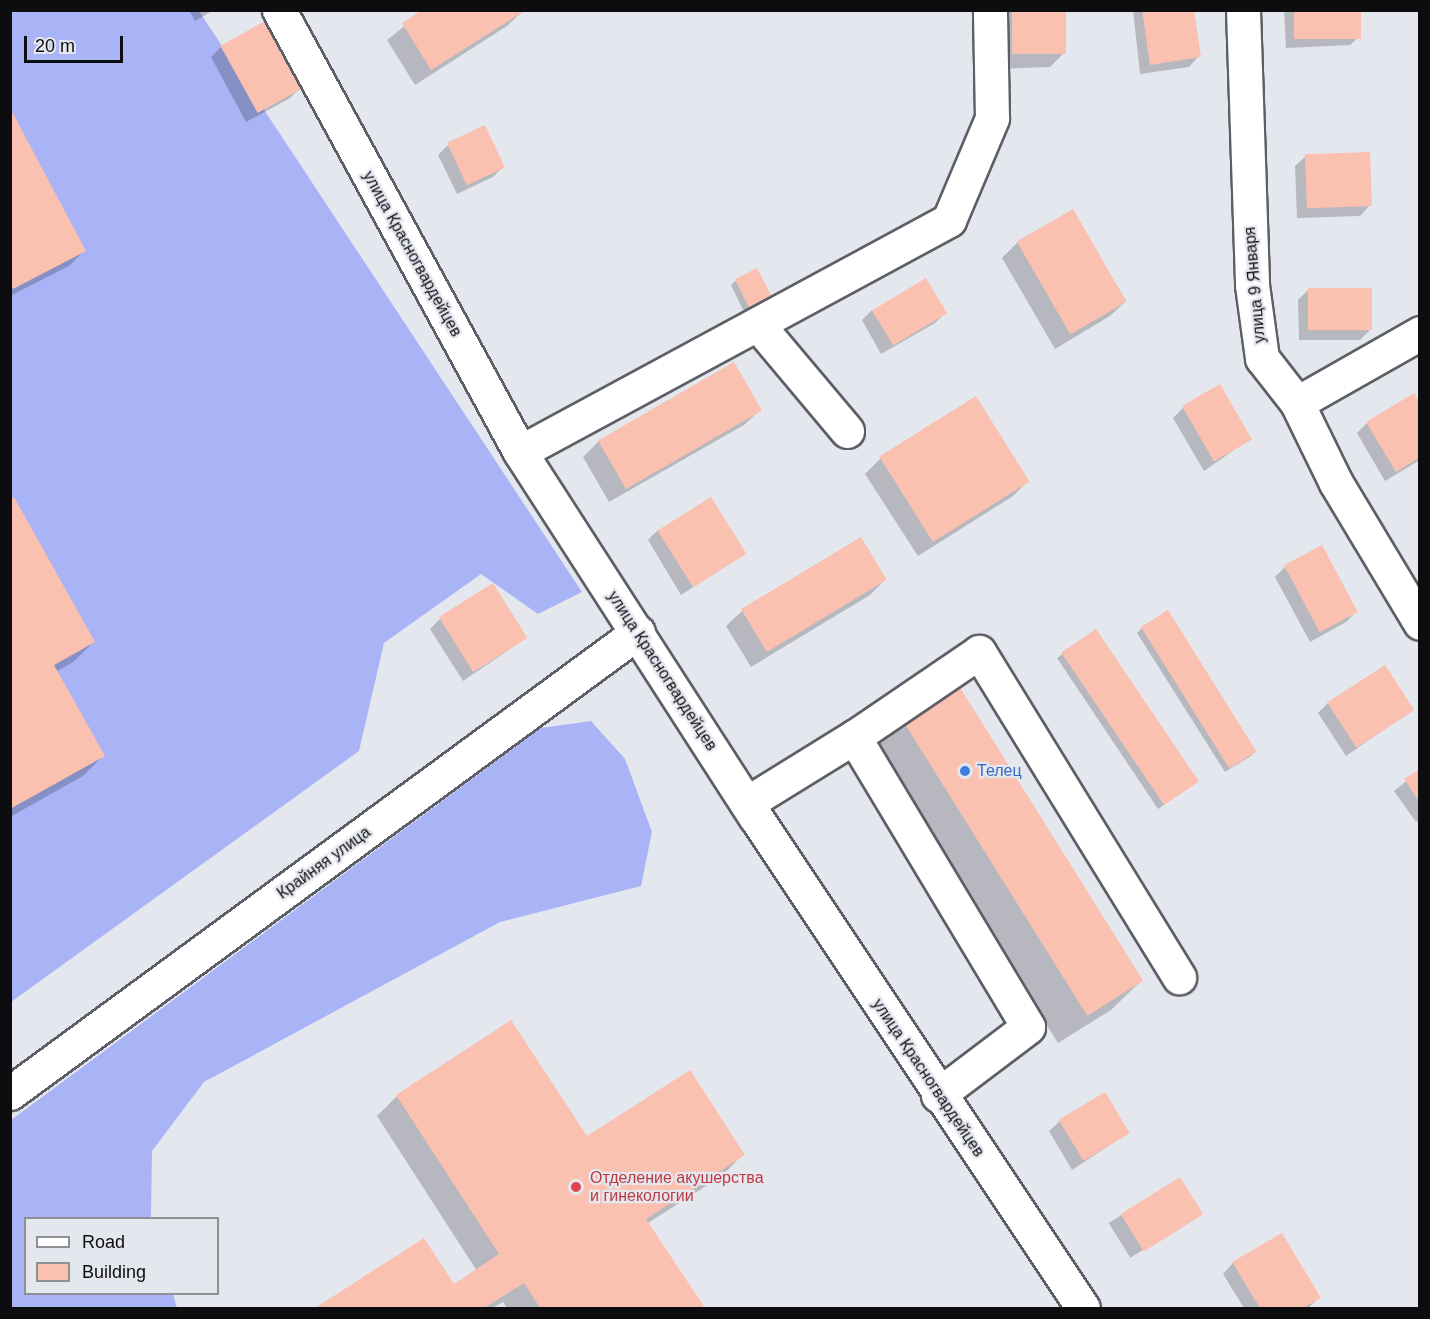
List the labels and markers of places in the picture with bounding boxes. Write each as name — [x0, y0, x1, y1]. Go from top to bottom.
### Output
place label: Телец — [977, 761, 1022, 781]
marker: Телец — [958, 764, 972, 778]
place label: Отделение акушерства и гинекологии — [590, 1168, 764, 1206]
marker: Отделение акушерства и гинекологии — [567, 1178, 585, 1196]

